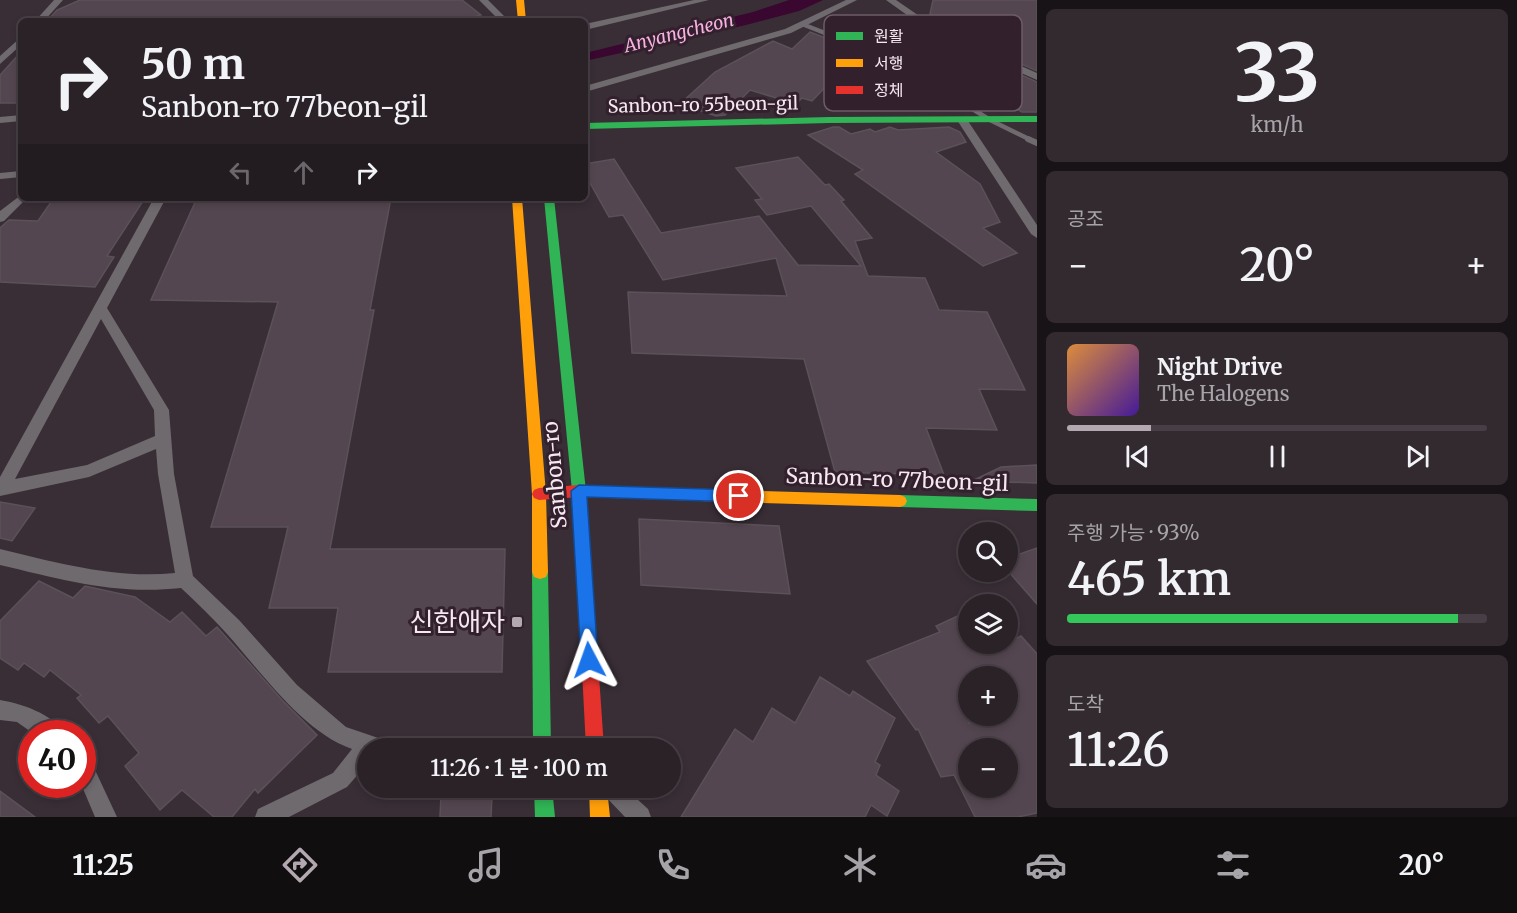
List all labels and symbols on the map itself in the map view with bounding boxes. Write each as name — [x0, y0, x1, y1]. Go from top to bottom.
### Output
water label: Anyangcheon — [620, 8, 736, 58]
legend — [824, 15, 1022, 111]
text: 원활 — [874, 26, 904, 46]
text: 서행 — [874, 53, 903, 73]
text: 정체 — [874, 80, 903, 100]
street label: Sanbon-ro 55beon-gil — [607, 91, 799, 118]
street label: Sanbon-ro — [536, 420, 573, 530]
street label: Sanbon-ro 77beon-gil — [785, 462, 1009, 497]
pin — [713, 470, 764, 521]
place label: 신한애자 — [409, 605, 505, 638]
marker: 신한애자 — [510, 615, 524, 629]
position arrow — [557, 628, 621, 692]
speed limit sign: 40 — [18, 720, 96, 798]

